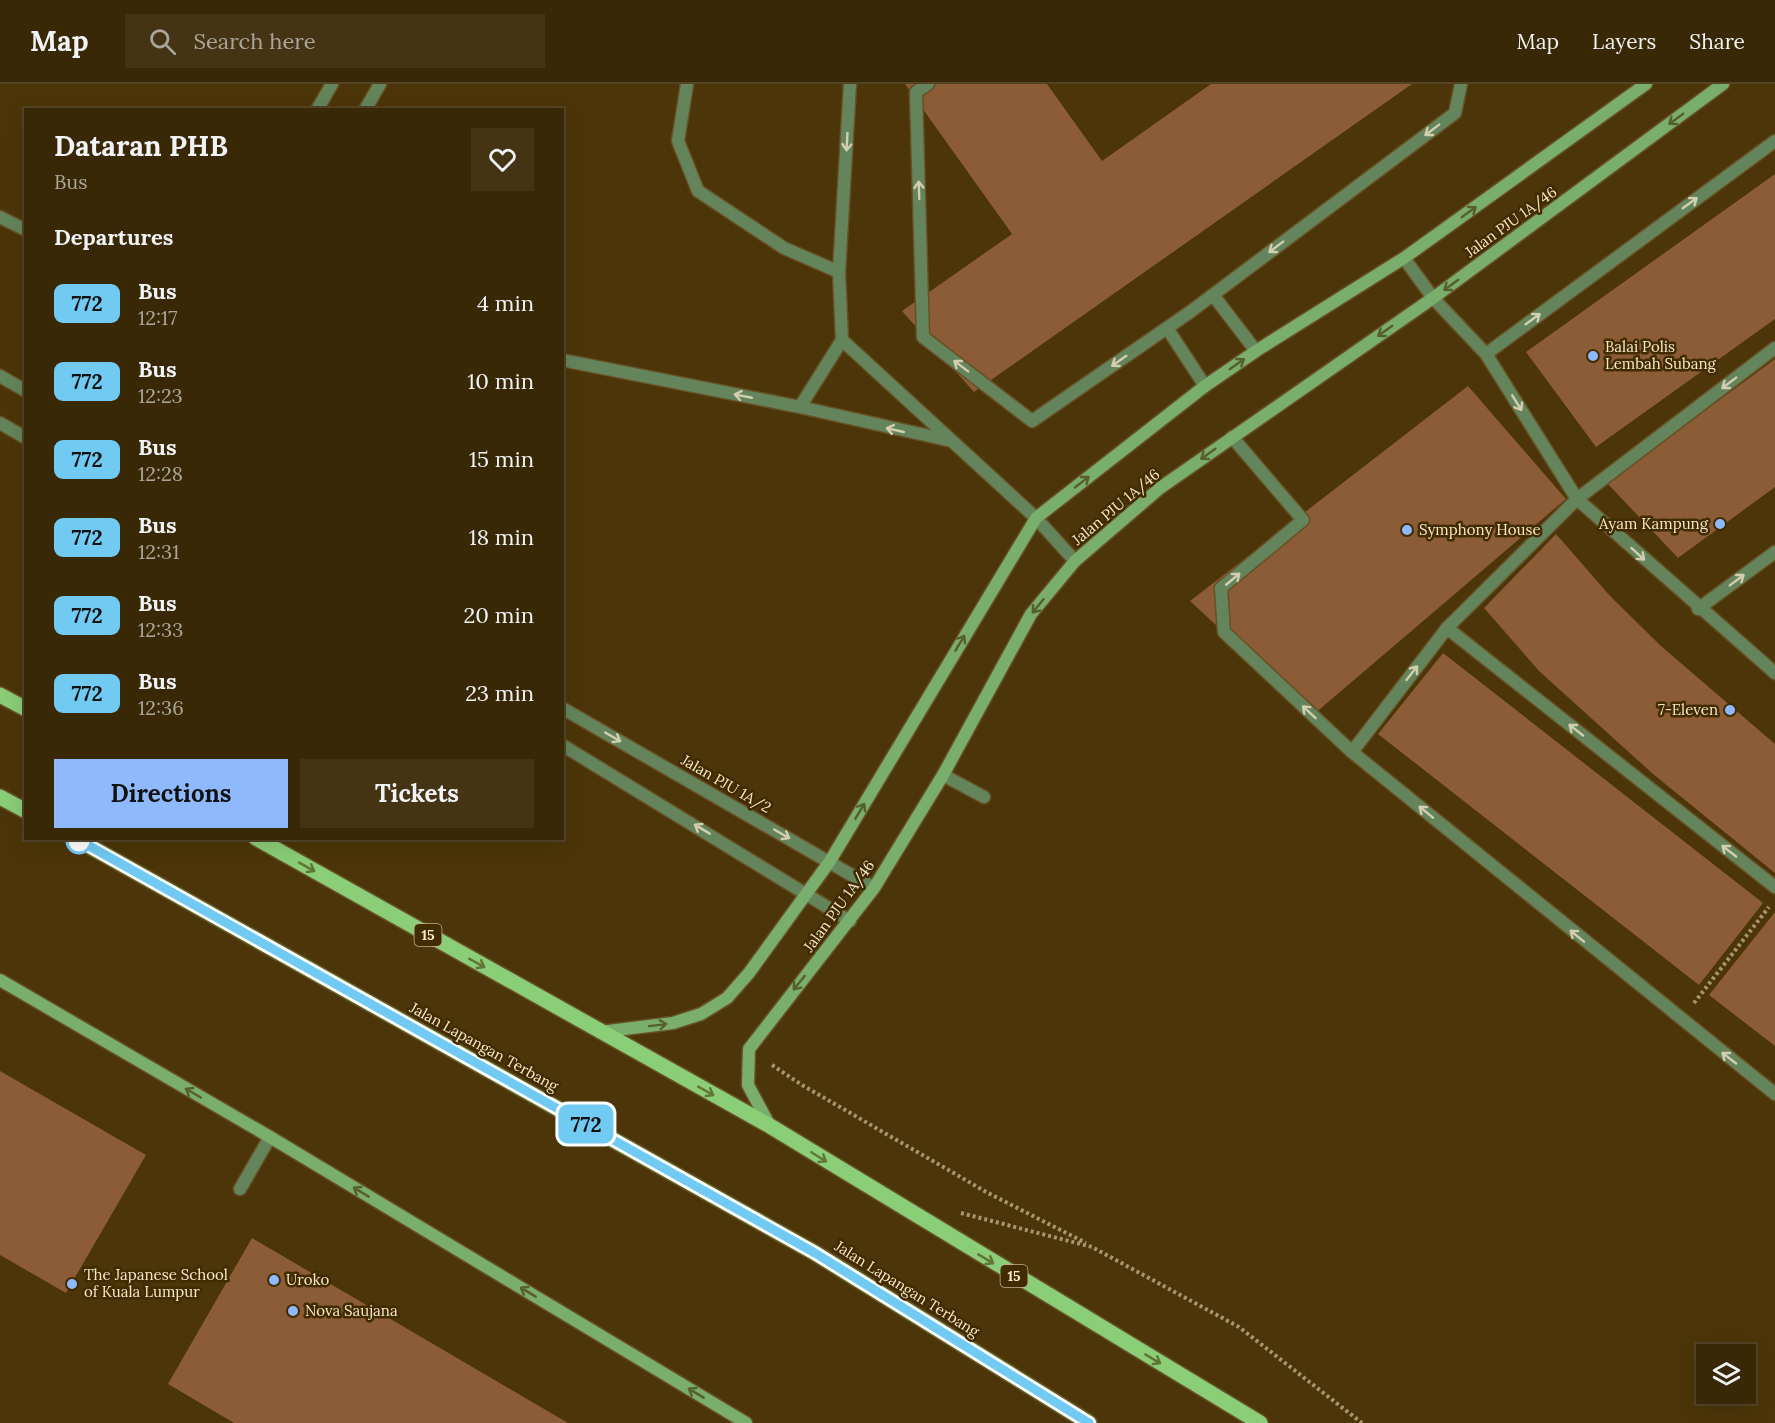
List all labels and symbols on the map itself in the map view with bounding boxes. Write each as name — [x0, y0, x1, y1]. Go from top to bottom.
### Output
one-way arrow — [1668, 113, 1684, 125]
one-way arrow — [1424, 124, 1440, 137]
one-way arrow — [841, 132, 852, 152]
one-way arrow — [913, 181, 925, 201]
street label: Jalan PJU 1A/46 — [1460, 182, 1561, 263]
one-way arrow — [1682, 197, 1698, 210]
one-way arrow — [1460, 205, 1476, 218]
one-way arrow — [1268, 241, 1284, 254]
one-way arrow — [1444, 278, 1460, 291]
one-way arrow — [1525, 313, 1541, 325]
one-way arrow — [1378, 325, 1394, 337]
place label: Balai Polis Lembah Subang — [1605, 337, 1717, 373]
marker: Balai Polis Lembah Subang — [1586, 349, 1600, 363]
one-way arrow — [1111, 355, 1128, 367]
one-way arrow — [1229, 358, 1245, 370]
one-way arrow — [953, 360, 969, 373]
one-way arrow — [1721, 377, 1737, 390]
one-way arrow — [733, 390, 753, 401]
one-way arrow — [1512, 394, 1524, 411]
one-way arrow — [885, 423, 904, 435]
one-way arrow — [1200, 448, 1216, 460]
street label: Jalan PJU 1A/46 — [1067, 464, 1164, 550]
one-way arrow — [1074, 475, 1090, 488]
place label: Ayam Kampung — [1598, 514, 1709, 533]
marker: Ayam Kampung — [1713, 517, 1727, 531]
place label: Symphony House — [1419, 520, 1541, 539]
marker: Symphony House — [1400, 523, 1414, 537]
one-way arrow — [1630, 547, 1645, 561]
one-way arrow — [1225, 572, 1241, 585]
one-way arrow — [1728, 574, 1744, 587]
one-way arrow — [1031, 598, 1045, 613]
one-way arrow — [954, 635, 966, 652]
one-way arrow — [1406, 666, 1418, 682]
place label: 7-Eleven — [1658, 700, 1718, 719]
marker: 7-Eleven — [1723, 703, 1737, 717]
one-way arrow — [1302, 704, 1317, 719]
one-way arrow — [1568, 723, 1584, 736]
one-way arrow — [604, 731, 621, 743]
street label: Jalan PJU 1A/2 — [677, 750, 775, 818]
one-way arrow — [855, 803, 867, 820]
one-way arrow — [1418, 806, 1434, 819]
one-way arrow — [694, 823, 711, 835]
unlabelled marker — [66, 828, 92, 854]
one-way arrow — [774, 828, 791, 840]
one-way arrow — [1721, 844, 1737, 857]
street label: Jalan PJU 1A/46 — [798, 856, 879, 957]
one-way arrow — [298, 861, 315, 873]
road number: 15 — [414, 924, 442, 946]
one-way arrow — [1569, 929, 1585, 942]
one-way arrow — [468, 957, 485, 969]
one-way arrow — [793, 975, 806, 991]
street label: Jalan Lapangan Terbang — [406, 997, 562, 1096]
one-way arrow — [647, 1019, 667, 1030]
one-way arrow — [1721, 1051, 1737, 1064]
one-way arrow — [697, 1085, 714, 1097]
one-way arrow — [185, 1086, 202, 1098]
line badge: 772 — [552, 1104, 620, 1144]
one-way arrow — [810, 1152, 827, 1164]
one-way arrow — [353, 1186, 370, 1198]
street label: Jalan Lapangan Terbang — [831, 1236, 984, 1341]
one-way arrow — [977, 1253, 994, 1265]
place label: The Japanese School of Kuala Lumpur — [84, 1265, 228, 1301]
road number: 15 — [1000, 1265, 1028, 1287]
place label: Uroko — [286, 1270, 329, 1289]
marker: Uroko — [267, 1273, 281, 1287]
marker: The Japanese School of Kuala Lumpur — [65, 1277, 79, 1291]
one-way arrow — [520, 1286, 537, 1298]
place label: Nova Saujana — [305, 1301, 398, 1320]
marker: Nova Saujana — [286, 1304, 300, 1318]
one-way arrow — [1144, 1353, 1161, 1365]
one-way arrow — [688, 1386, 705, 1398]

